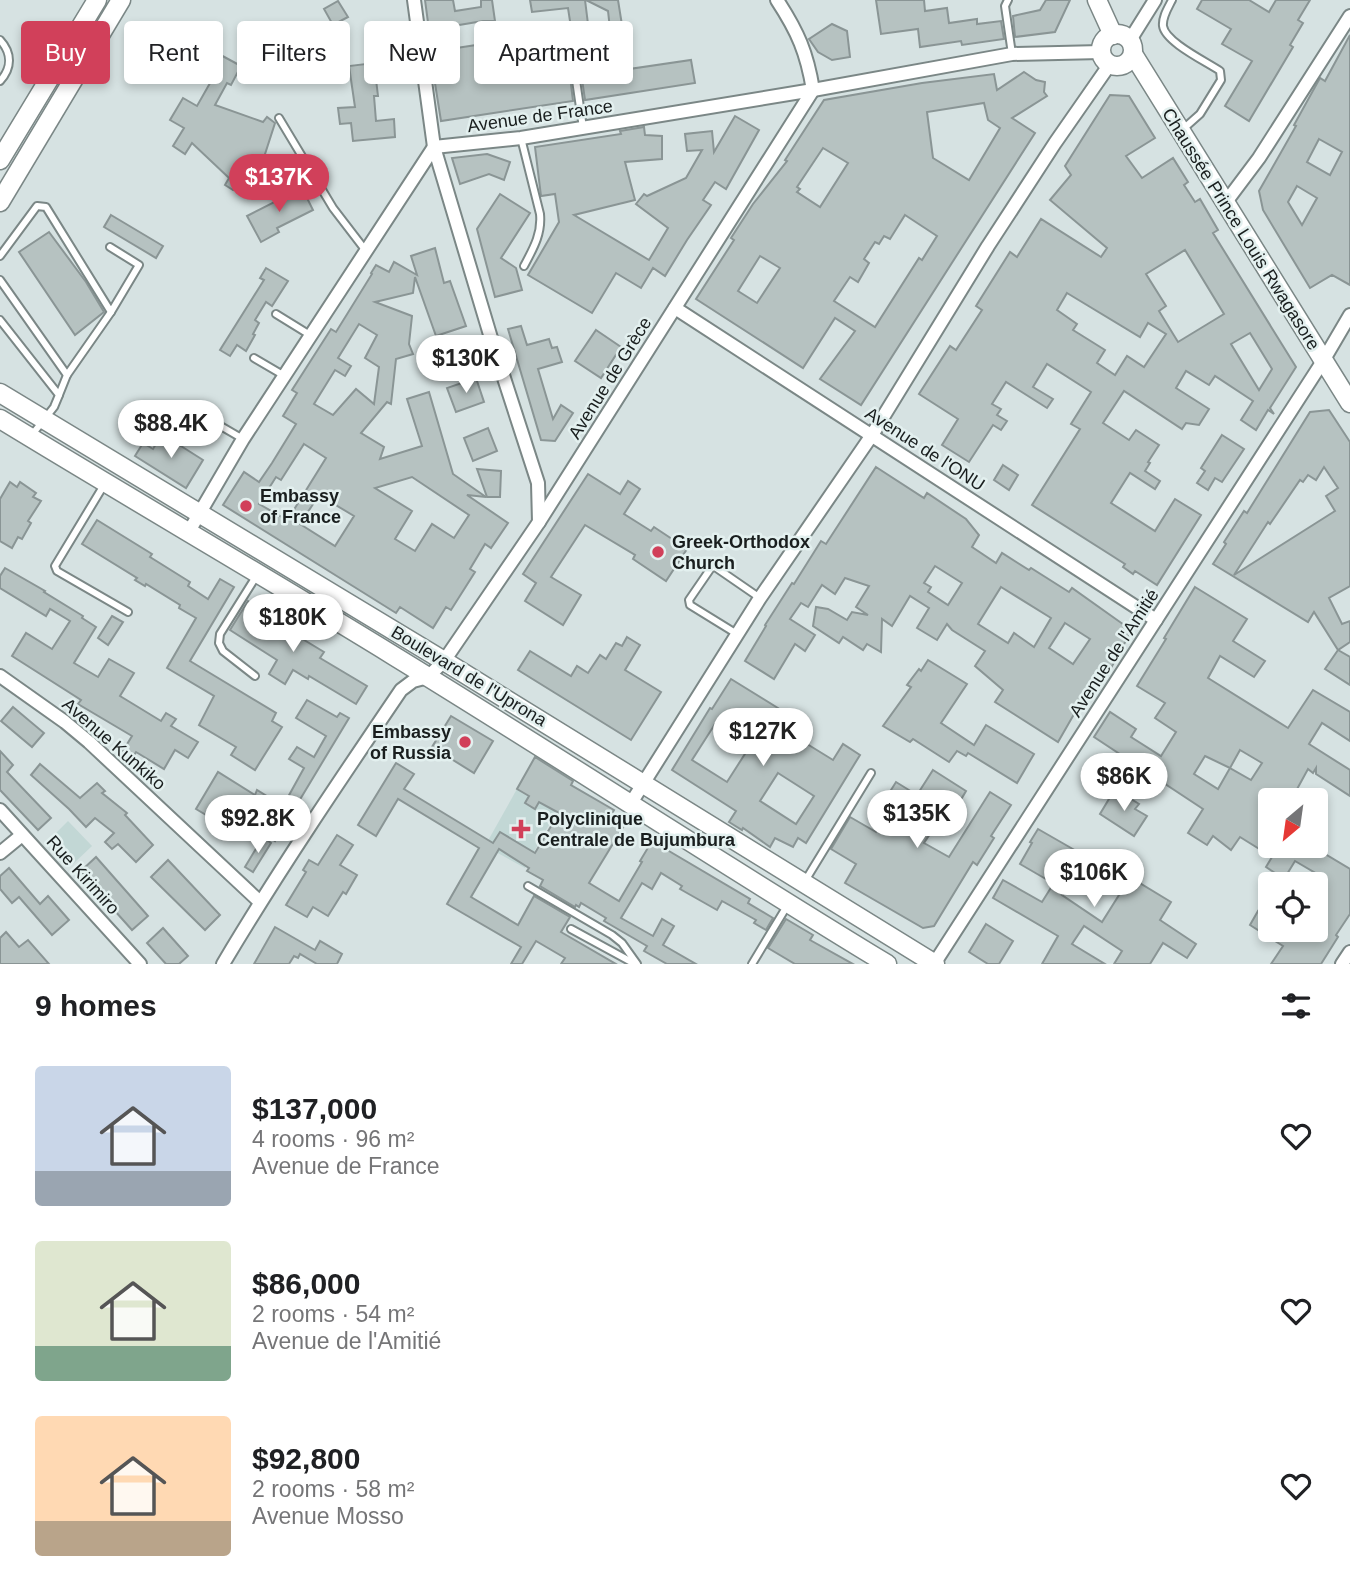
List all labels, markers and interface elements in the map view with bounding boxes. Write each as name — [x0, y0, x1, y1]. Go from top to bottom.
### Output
chip: Buy — [21, 21, 110, 84]
chip: Rent — [124, 21, 223, 84]
chip: Filters — [237, 21, 350, 84]
chip: New — [364, 21, 460, 84]
chip: Apartment — [474, 21, 633, 84]
street label: Avenue de France — [466, 96, 614, 136]
street label: Chaussée Prince Louis Rwagasore — [1158, 104, 1324, 354]
pin: $137K — [230, 154, 328, 214]
text: $137K — [245, 164, 313, 190]
street label: Avenue de Grèce — [564, 313, 656, 443]
pin: $130K — [417, 336, 515, 395]
text: $130K — [432, 345, 500, 371]
pin: $88.4K — [114, 400, 228, 460]
street label: Avenue de l'ONU — [862, 403, 988, 495]
text: $88.4K — [134, 410, 208, 436]
place label: Embassy of France — [260, 486, 341, 527]
marker: Embassy of France — [238, 498, 254, 514]
place label: Greek-Orthodox Church — [672, 532, 810, 573]
marker: Greek-Orthodox Church — [650, 544, 666, 560]
street label: Avenue de l'Amitié — [1065, 585, 1163, 721]
pin: $180K — [244, 594, 342, 654]
text: $180K — [259, 604, 327, 630]
street label: Boulevard de l'Uprona — [388, 622, 551, 731]
street label: Avenue Kunkiko — [58, 694, 170, 794]
pin: $127K — [714, 708, 812, 768]
text: $127K — [729, 718, 797, 744]
place label: Embassy of Russia — [370, 722, 452, 763]
marker: Embassy of Russia — [457, 734, 473, 750]
pin: $86K — [1083, 754, 1165, 813]
text: $86K — [1097, 763, 1151, 789]
north arrow — [1258, 788, 1328, 858]
map controls — [1258, 788, 1328, 942]
pin: $135K — [868, 790, 966, 850]
pin: $92.8K — [201, 796, 315, 855]
text: $135K — [883, 800, 951, 826]
text: $92.8K — [221, 805, 295, 831]
place label: Polyclinique Centrale de Bujumbura — [537, 809, 736, 850]
marker: Polyclinique Centrale de Bujumbura — [511, 819, 531, 839]
street label: Rue Kirimiro — [42, 832, 124, 918]
pin: $106K — [1045, 850, 1143, 909]
text: $106K — [1060, 859, 1128, 885]
button: locate — [1258, 872, 1328, 942]
icon: filters — [1277, 987, 1315, 1025]
text: 9 homes — [35, 989, 157, 1022]
text: $137,000 — [252, 1092, 377, 1125]
icon: home — [91, 1094, 175, 1178]
icon: heart — [1277, 1117, 1315, 1155]
text: 4 rooms · 96 m² — [252, 1126, 414, 1152]
text: Avenue de France — [252, 1153, 440, 1179]
text: $86,000 — [252, 1267, 360, 1300]
icon: home — [91, 1269, 175, 1353]
icon: heart — [1277, 1292, 1315, 1330]
text: 2 rooms · 54 m² — [252, 1301, 414, 1327]
text: Avenue de l'Amitié — [252, 1328, 441, 1354]
text: $92,800 — [252, 1442, 360, 1475]
icon: home — [91, 1444, 175, 1528]
icon: heart — [1277, 1467, 1315, 1505]
text: 2 rooms · 58 m² — [252, 1476, 414, 1502]
text: Avenue Mosso — [252, 1503, 404, 1529]

